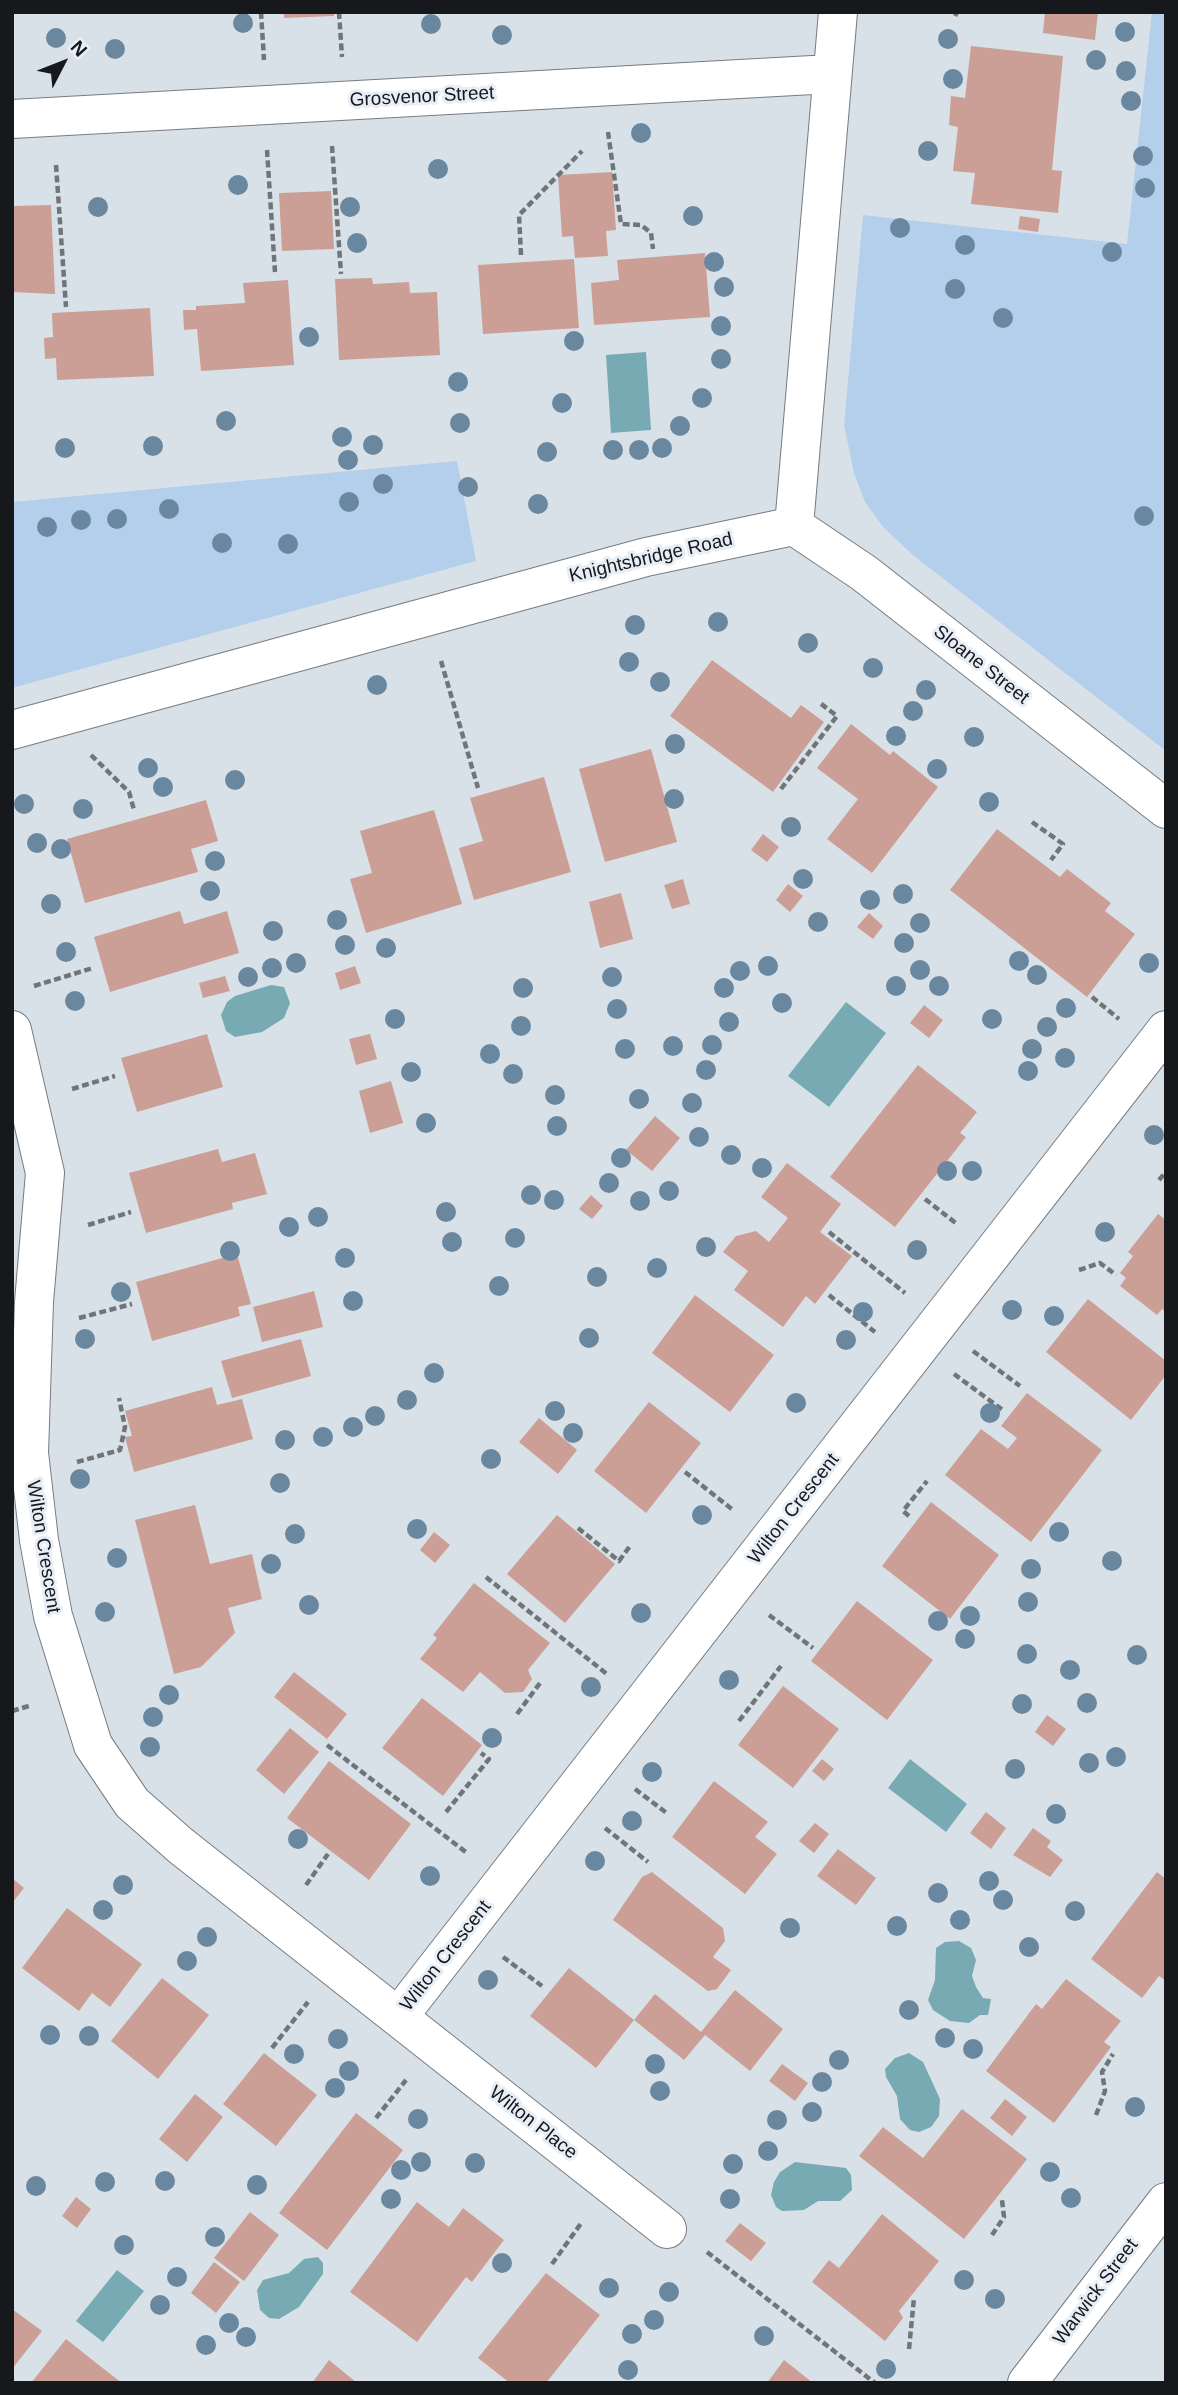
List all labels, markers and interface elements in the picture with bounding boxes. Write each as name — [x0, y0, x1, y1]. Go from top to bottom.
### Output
north arrow — [28, 28, 98, 98]
text: N — [67, 36, 91, 61]
street label: Grosvenor Street — [349, 82, 495, 112]
street label: Knightsbridge Road — [567, 528, 735, 588]
street label: Sloane Street — [929, 621, 1033, 709]
street label: Wilton Crescent — [744, 1449, 844, 1569]
street label: Wilton Crescent — [21, 1479, 65, 1615]
street label: Wilton Crescent — [396, 1896, 496, 2016]
street label: Wilton Place — [484, 2082, 582, 2164]
street label: Warwick Street — [1049, 2234, 1143, 2350]

